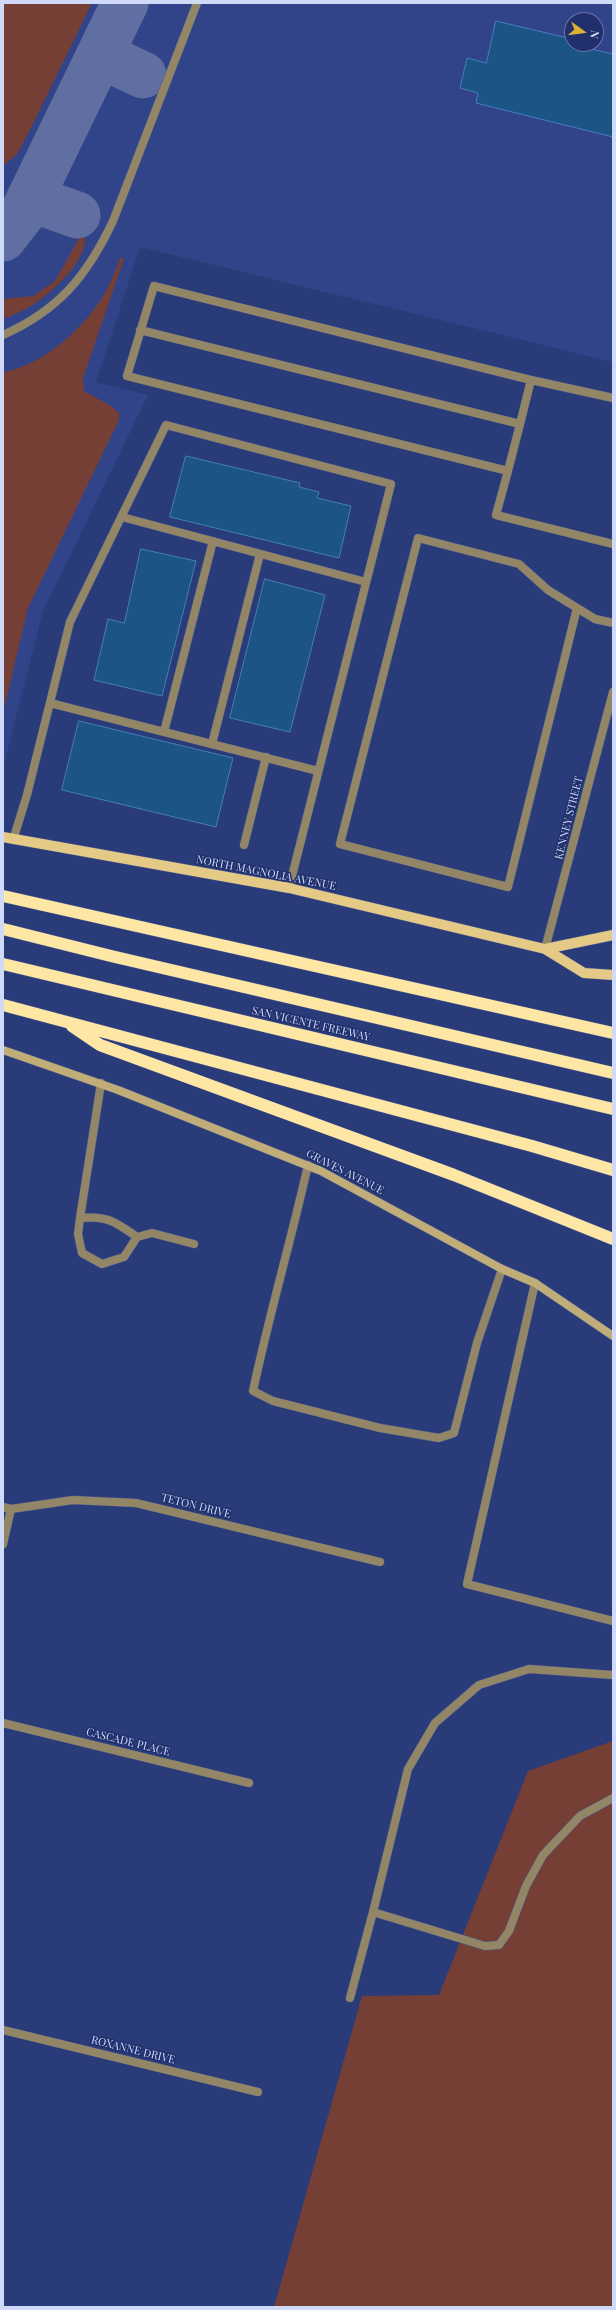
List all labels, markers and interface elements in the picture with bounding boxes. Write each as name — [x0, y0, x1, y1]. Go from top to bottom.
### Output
north arrow — [564, 12, 604, 52]
text: N — [587, 29, 603, 40]
street label: KENNEY STREET — [552, 775, 586, 861]
street label: NORTH MAGNOLIA AVENUE — [195, 853, 337, 893]
street label: SAN VICENTE FREEWAY — [251, 1004, 371, 1044]
street label: GRAVES AVENUE — [304, 1147, 386, 1197]
street label: TETON DRIVE — [160, 1491, 232, 1521]
street label: CASCADE PLACE — [85, 1725, 171, 1759]
street label: ROXANNE DRIVE — [90, 2033, 176, 2067]

